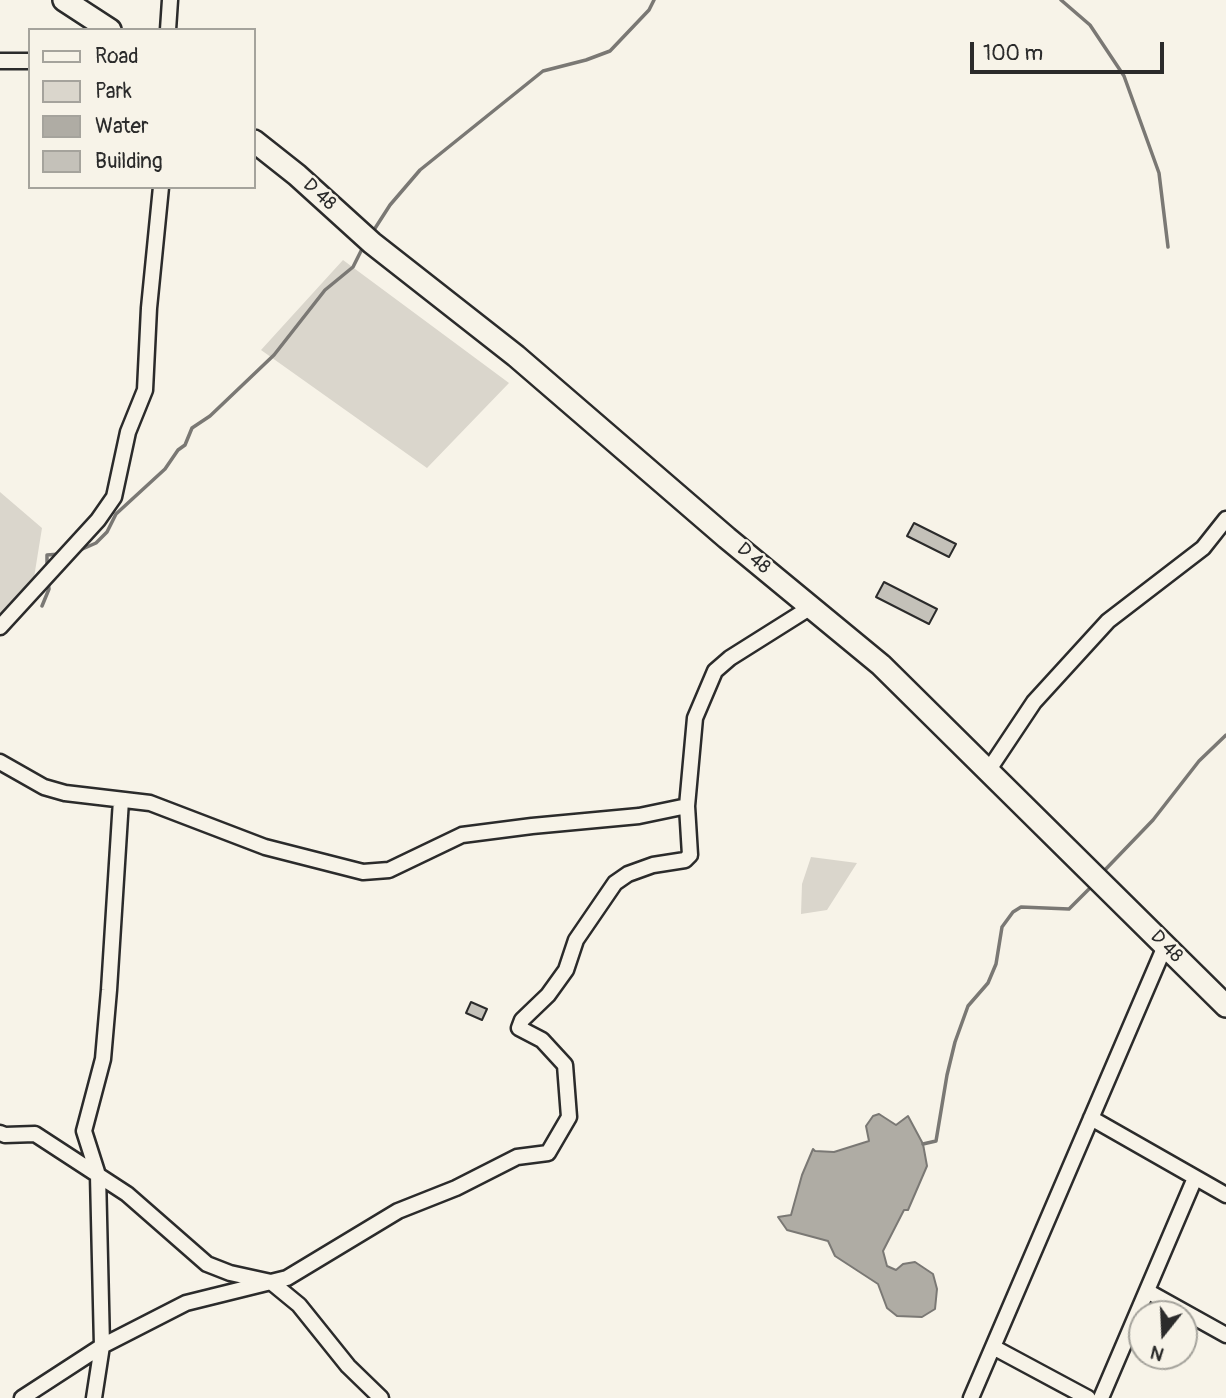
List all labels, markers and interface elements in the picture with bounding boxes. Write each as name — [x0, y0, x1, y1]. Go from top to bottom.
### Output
legend — [28, 28, 256, 189]
scale bar — [974, 28, 1168, 72]
text: 100 m — [983, 40, 1043, 67]
text: Road — [95, 43, 139, 70]
text: Park — [95, 78, 132, 105]
text: Water — [95, 113, 148, 140]
text: Building — [95, 148, 162, 175]
street label: D 48 — [298, 174, 340, 216]
street label: D 48 — [732, 538, 774, 580]
street label: D 48 — [1145, 926, 1187, 968]
north arrow — [1128, 1300, 1198, 1370]
text: N — [1147, 1340, 1167, 1366]

